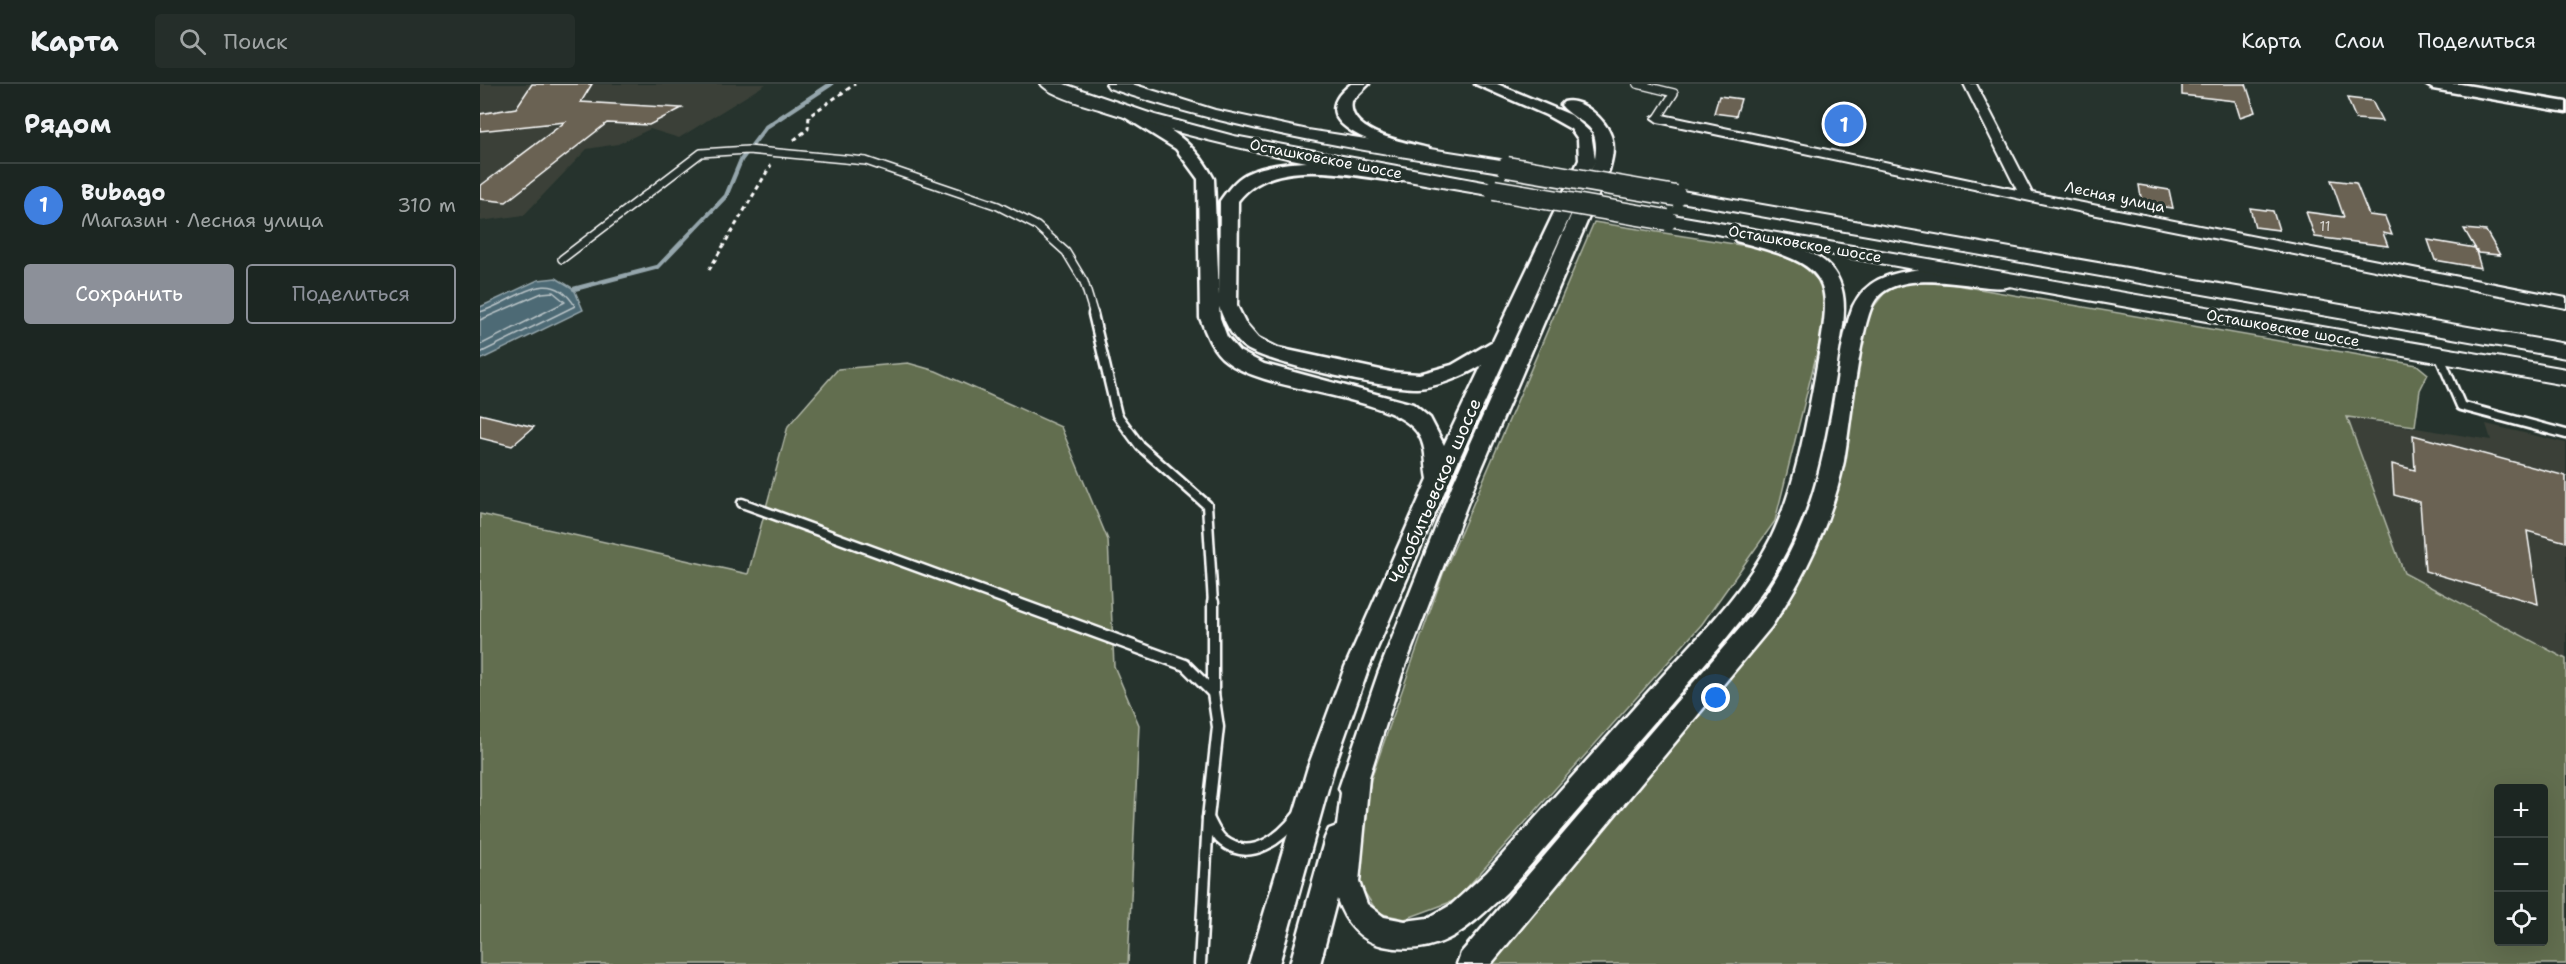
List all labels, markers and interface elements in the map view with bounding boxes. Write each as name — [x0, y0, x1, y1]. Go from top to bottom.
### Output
search box — [155, 14, 575, 68]
text: Карта — [30, 22, 119, 60]
icon: search — [176, 25, 209, 58]
text: Поиск — [224, 27, 288, 56]
text: Карта — [2241, 27, 2301, 55]
text: Слои — [2334, 27, 2385, 55]
text: Поделиться — [2418, 27, 2536, 55]
pin: 1 — [1824, 102, 1864, 147]
text: Рядом — [24, 106, 111, 141]
street label: Осташковское шоссе — [1248, 134, 1404, 184]
street label: Лесная улица — [2063, 177, 2168, 218]
text: Bubago — [81, 178, 166, 207]
text: 1 — [39, 192, 48, 218]
text: 310 m — [397, 192, 456, 218]
text: Магазин · Лесная улица — [81, 207, 323, 233]
house number: 11 — [2319, 217, 2331, 235]
street label: Осташковское шоссе — [1727, 221, 1883, 267]
button: Сохранить — [24, 264, 234, 324]
button: Поделиться — [246, 264, 456, 324]
street label: Осташковское шоссе — [2205, 305, 2361, 351]
street label: Челобитьевское шоссе — [1383, 394, 1487, 588]
your location — [1701, 683, 1730, 712]
map controls — [2494, 784, 2548, 946]
button: + — [2494, 784, 2548, 838]
button: − — [2494, 838, 2548, 892]
button: locate — [2494, 892, 2548, 946]

